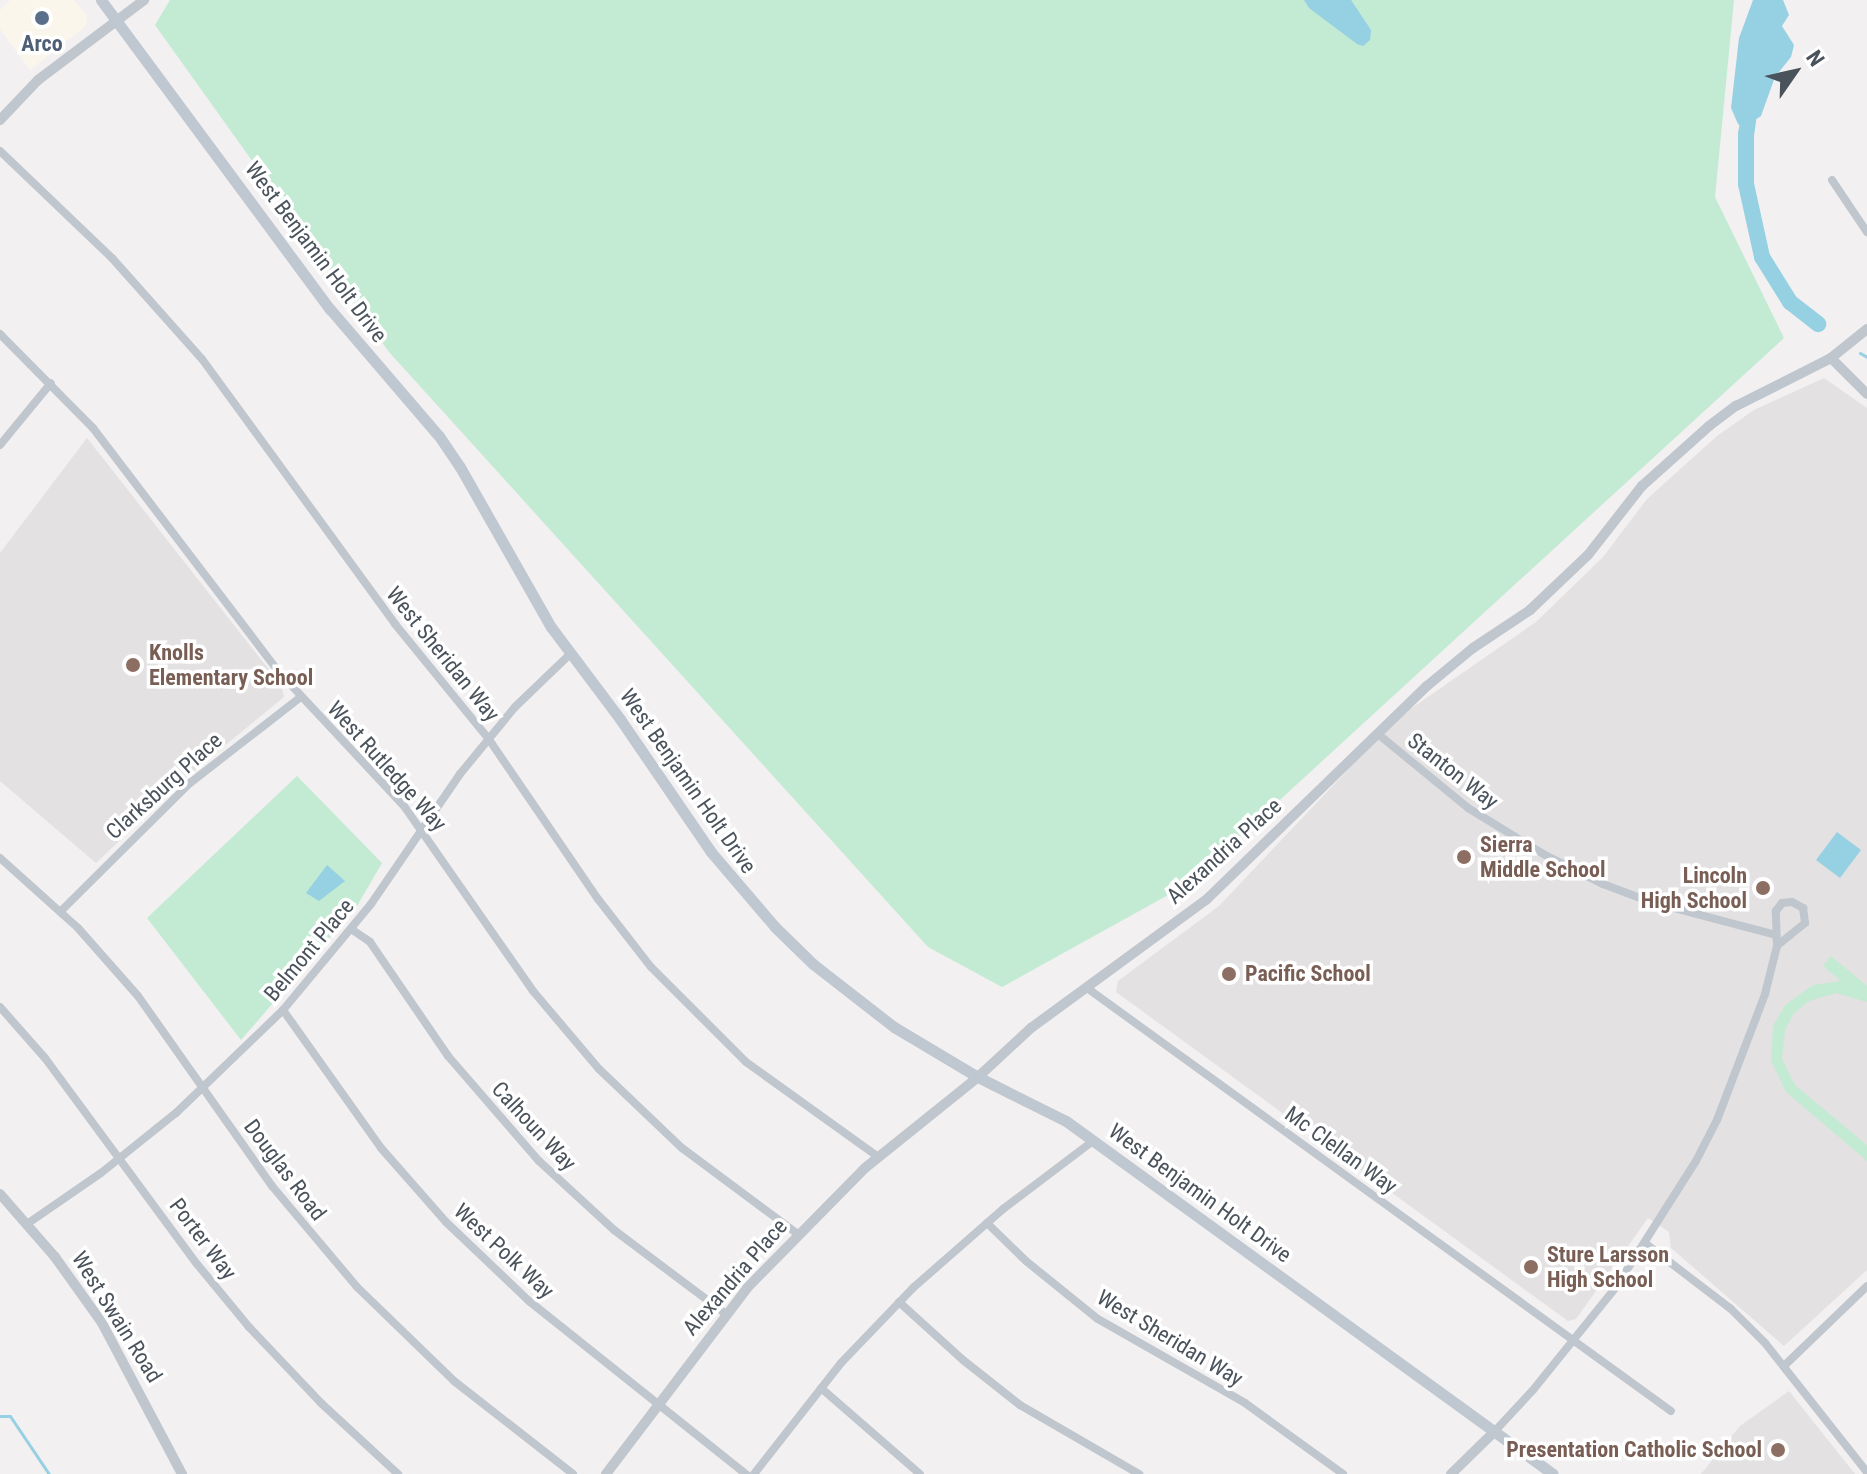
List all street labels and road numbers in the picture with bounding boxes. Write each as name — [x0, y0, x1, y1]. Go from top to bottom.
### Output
street label: West Benjamin Holt Drive — [239, 156, 393, 348]
street label: West Sheridan Way — [381, 581, 505, 727]
street label: West Benjamin Holt Drive — [614, 684, 762, 878]
street label: West Rutledge Way — [322, 696, 452, 836]
street label: Clarksburg Place — [101, 727, 227, 845]
street label: Stanton Way — [1402, 727, 1504, 815]
street label: Alexandria Place — [1161, 793, 1287, 909]
street label: Belmont Place — [259, 893, 359, 1007]
street label: Calhoun Way — [486, 1076, 582, 1176]
street label: Mc Clellan Way — [1280, 1101, 1402, 1199]
street label: Douglas Road — [238, 1114, 332, 1226]
street label: West Benjamin Holt Drive — [1104, 1118, 1296, 1268]
street label: Porter Way — [164, 1193, 242, 1285]
street label: West Polk Way — [448, 1198, 560, 1304]
street label: Alexandria Place — [677, 1213, 793, 1341]
street label: West Swain Road — [66, 1247, 168, 1387]
street label: West Sheridan Way — [1092, 1284, 1248, 1392]

